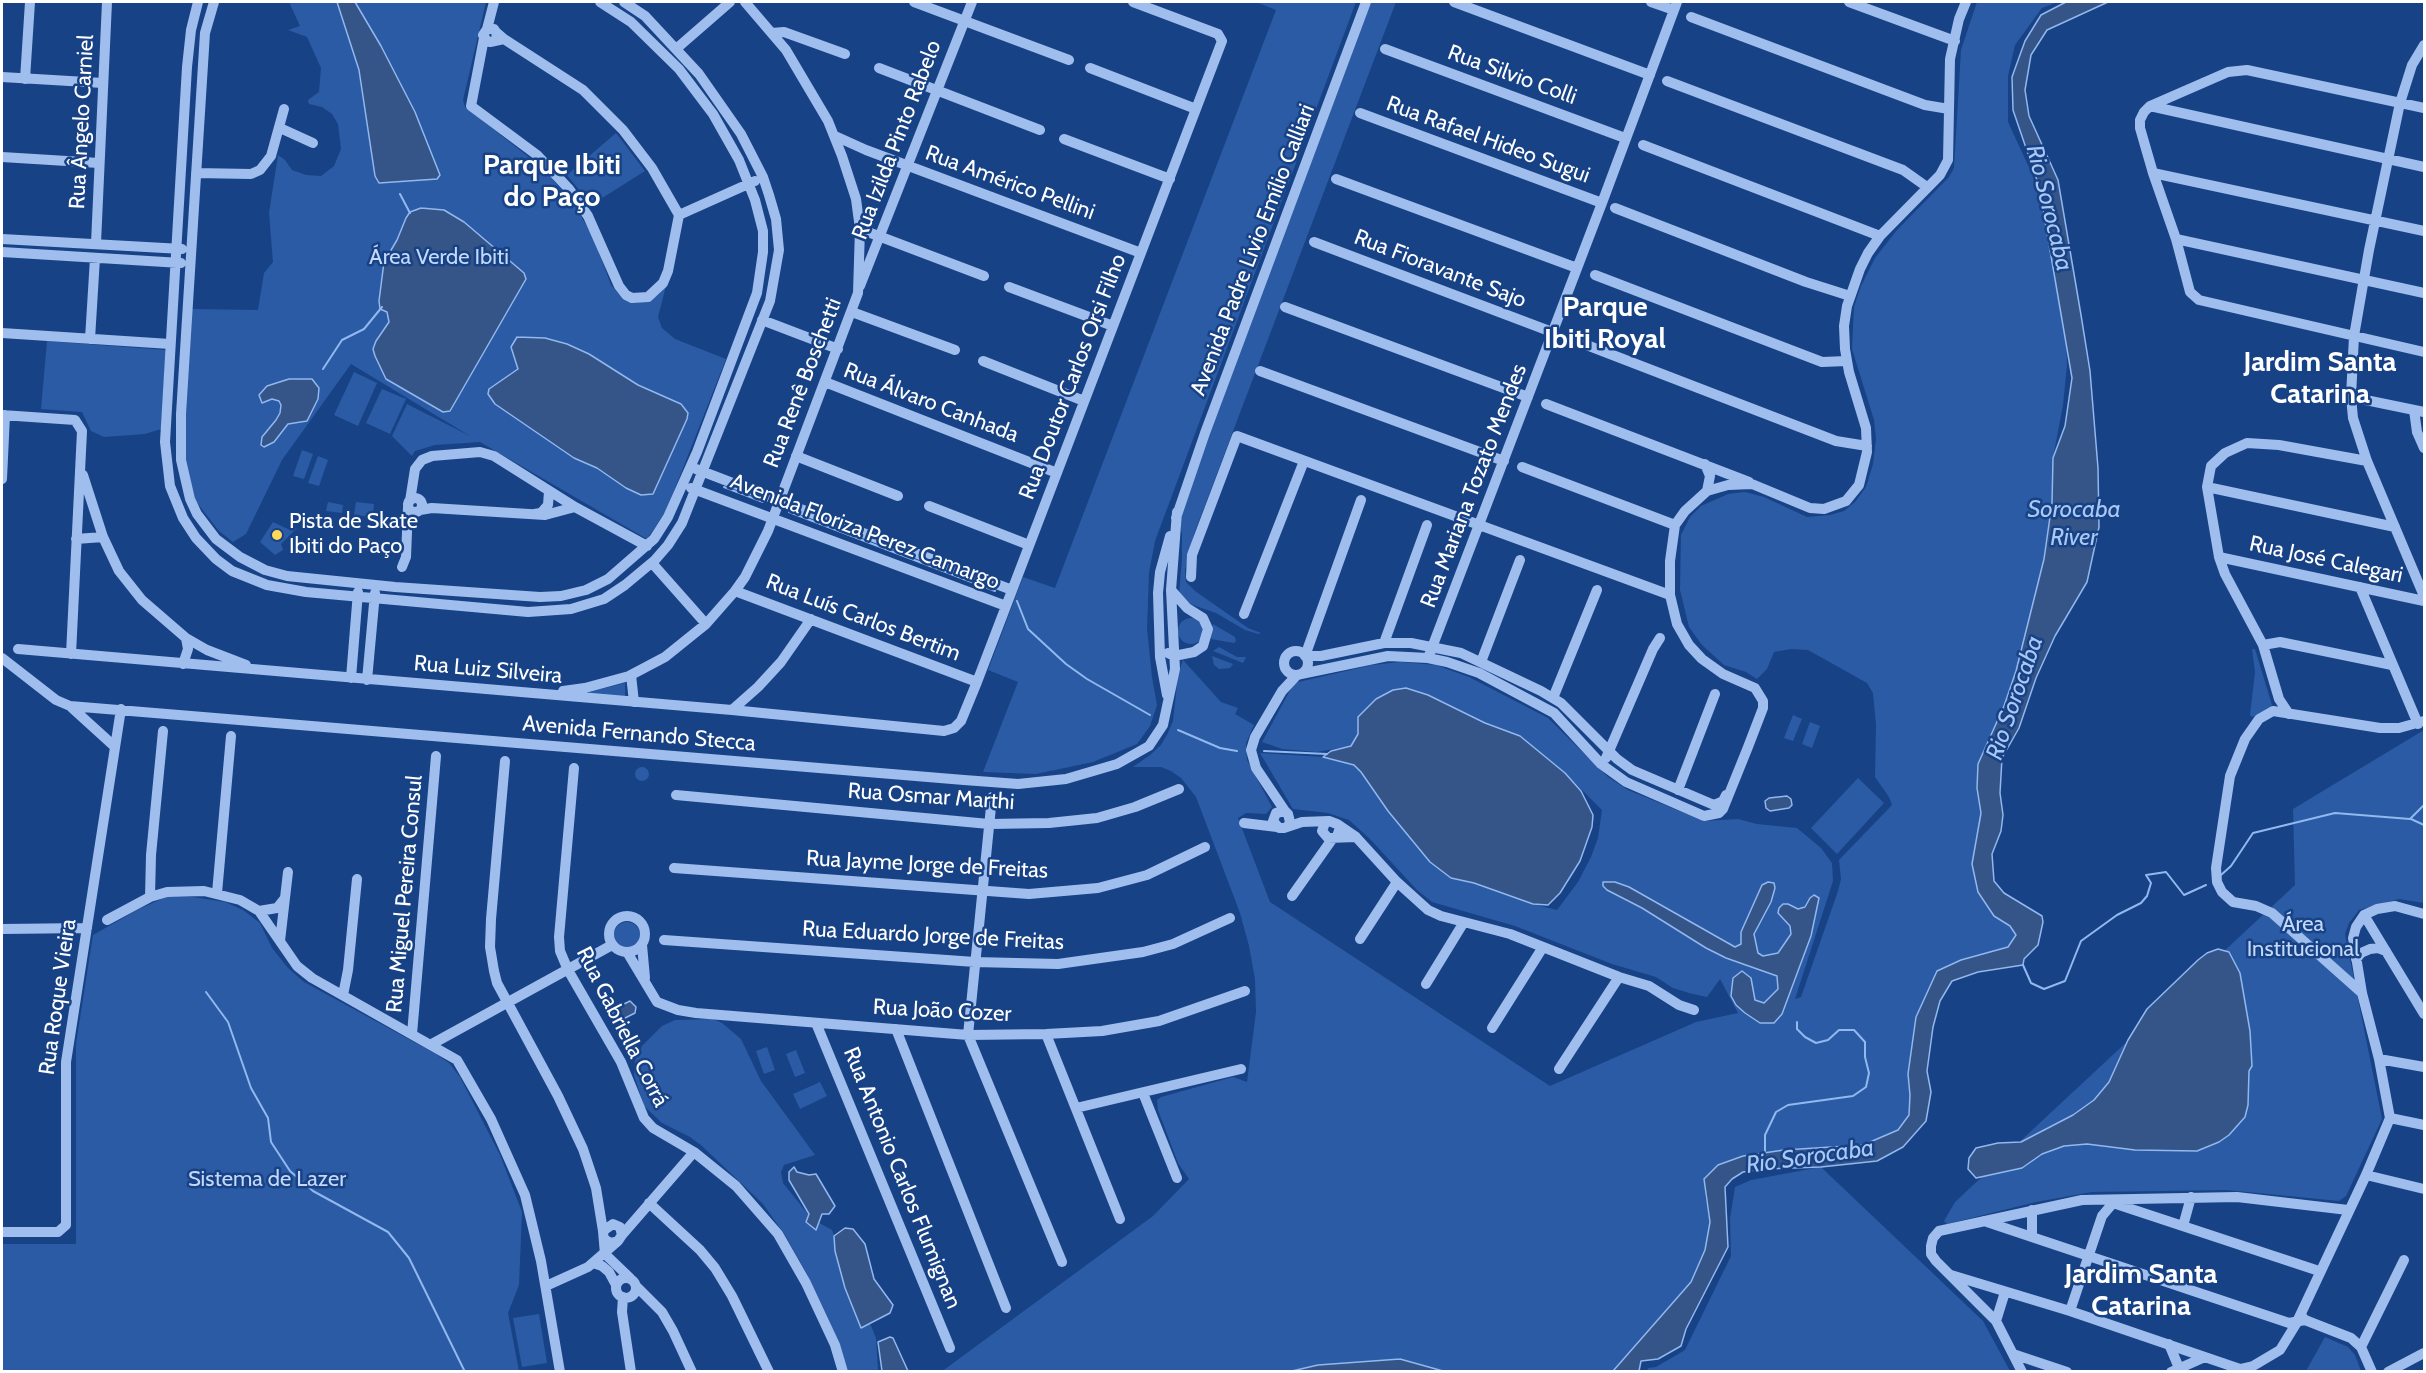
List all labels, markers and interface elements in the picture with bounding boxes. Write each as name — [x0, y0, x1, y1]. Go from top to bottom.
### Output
street label: Rua Ângelo Carniel — [64, 34, 100, 210]
street label: Rua Izilda Pinto Rabelo — [847, 37, 947, 243]
street label: Rua Silvio Colli — [1444, 39, 1580, 111]
street label: Rua Rafael Hideo Sugui — [1383, 91, 1593, 189]
street label: Avenida Padre Lívio Emílio Calliari — [1185, 101, 1321, 399]
street label: Rua Américo Pellini — [922, 140, 1098, 226]
water label: Rio Sorocaba — [2019, 142, 2079, 274]
district label: Parque Ibiti do Paço — [483, 149, 621, 215]
street label: Rua Fioravante Sajo — [1350, 224, 1530, 314]
park label: Área Verde Ibiti — [369, 245, 509, 271]
street label: Rua Doutor Carlos Orsi Filho — [1014, 251, 1132, 503]
district label: Parque Ibiti Royal — [1544, 291, 1666, 357]
street label: Rua Renê Boschetti — [758, 294, 848, 472]
district label: Jardim Santa Catarina — [2244, 346, 2396, 412]
street label: Rua Álvaro Canhada — [840, 358, 1022, 448]
street label: Rua Mariana Tozato Mendes — [1415, 360, 1533, 612]
street label: Avenida Floriza Perez Camargo — [727, 468, 1003, 596]
water label: Sorocaba River — [2027, 496, 2121, 552]
place label: Pista de Skate Ibiti do Paço — [289, 509, 418, 560]
marker: Pista de Skate Ibiti do Paço — [270, 528, 284, 542]
street label: Rua José Calegari — [2247, 531, 2405, 589]
street label: Rua Luís Carlos Bertim — [762, 569, 964, 667]
water label: Rio Sorocaba — [1980, 632, 2050, 764]
street label: Rua Luiz Silveira — [413, 650, 563, 690]
street label: Avenida Fernando Stecca — [521, 711, 757, 757]
street label: Rua Miguel Pereira Consul — [381, 774, 429, 1014]
street label: Rua Osmar Marthi — [847, 778, 1015, 816]
street label: Rua Jayme Jorge de Freitas — [805, 845, 1049, 885]
park label: Área Institucional — [2247, 912, 2359, 963]
street label: Rua Eduardo Jorge de Freitas — [801, 916, 1065, 956]
street label: Rua Roque Vieira — [34, 917, 82, 1077]
street label: Rua Gabriella Corrá — [570, 943, 674, 1111]
street label: Rua João Cozer — [872, 994, 1012, 1028]
street label: Rua Antonio Carlos Flumignan — [837, 1043, 967, 1313]
water label: Rio Sorocaba — [1744, 1134, 1876, 1180]
park label: Sistema de Lazer — [188, 1167, 346, 1193]
district label: Jardim Santa Catarina — [2065, 1258, 2217, 1324]

